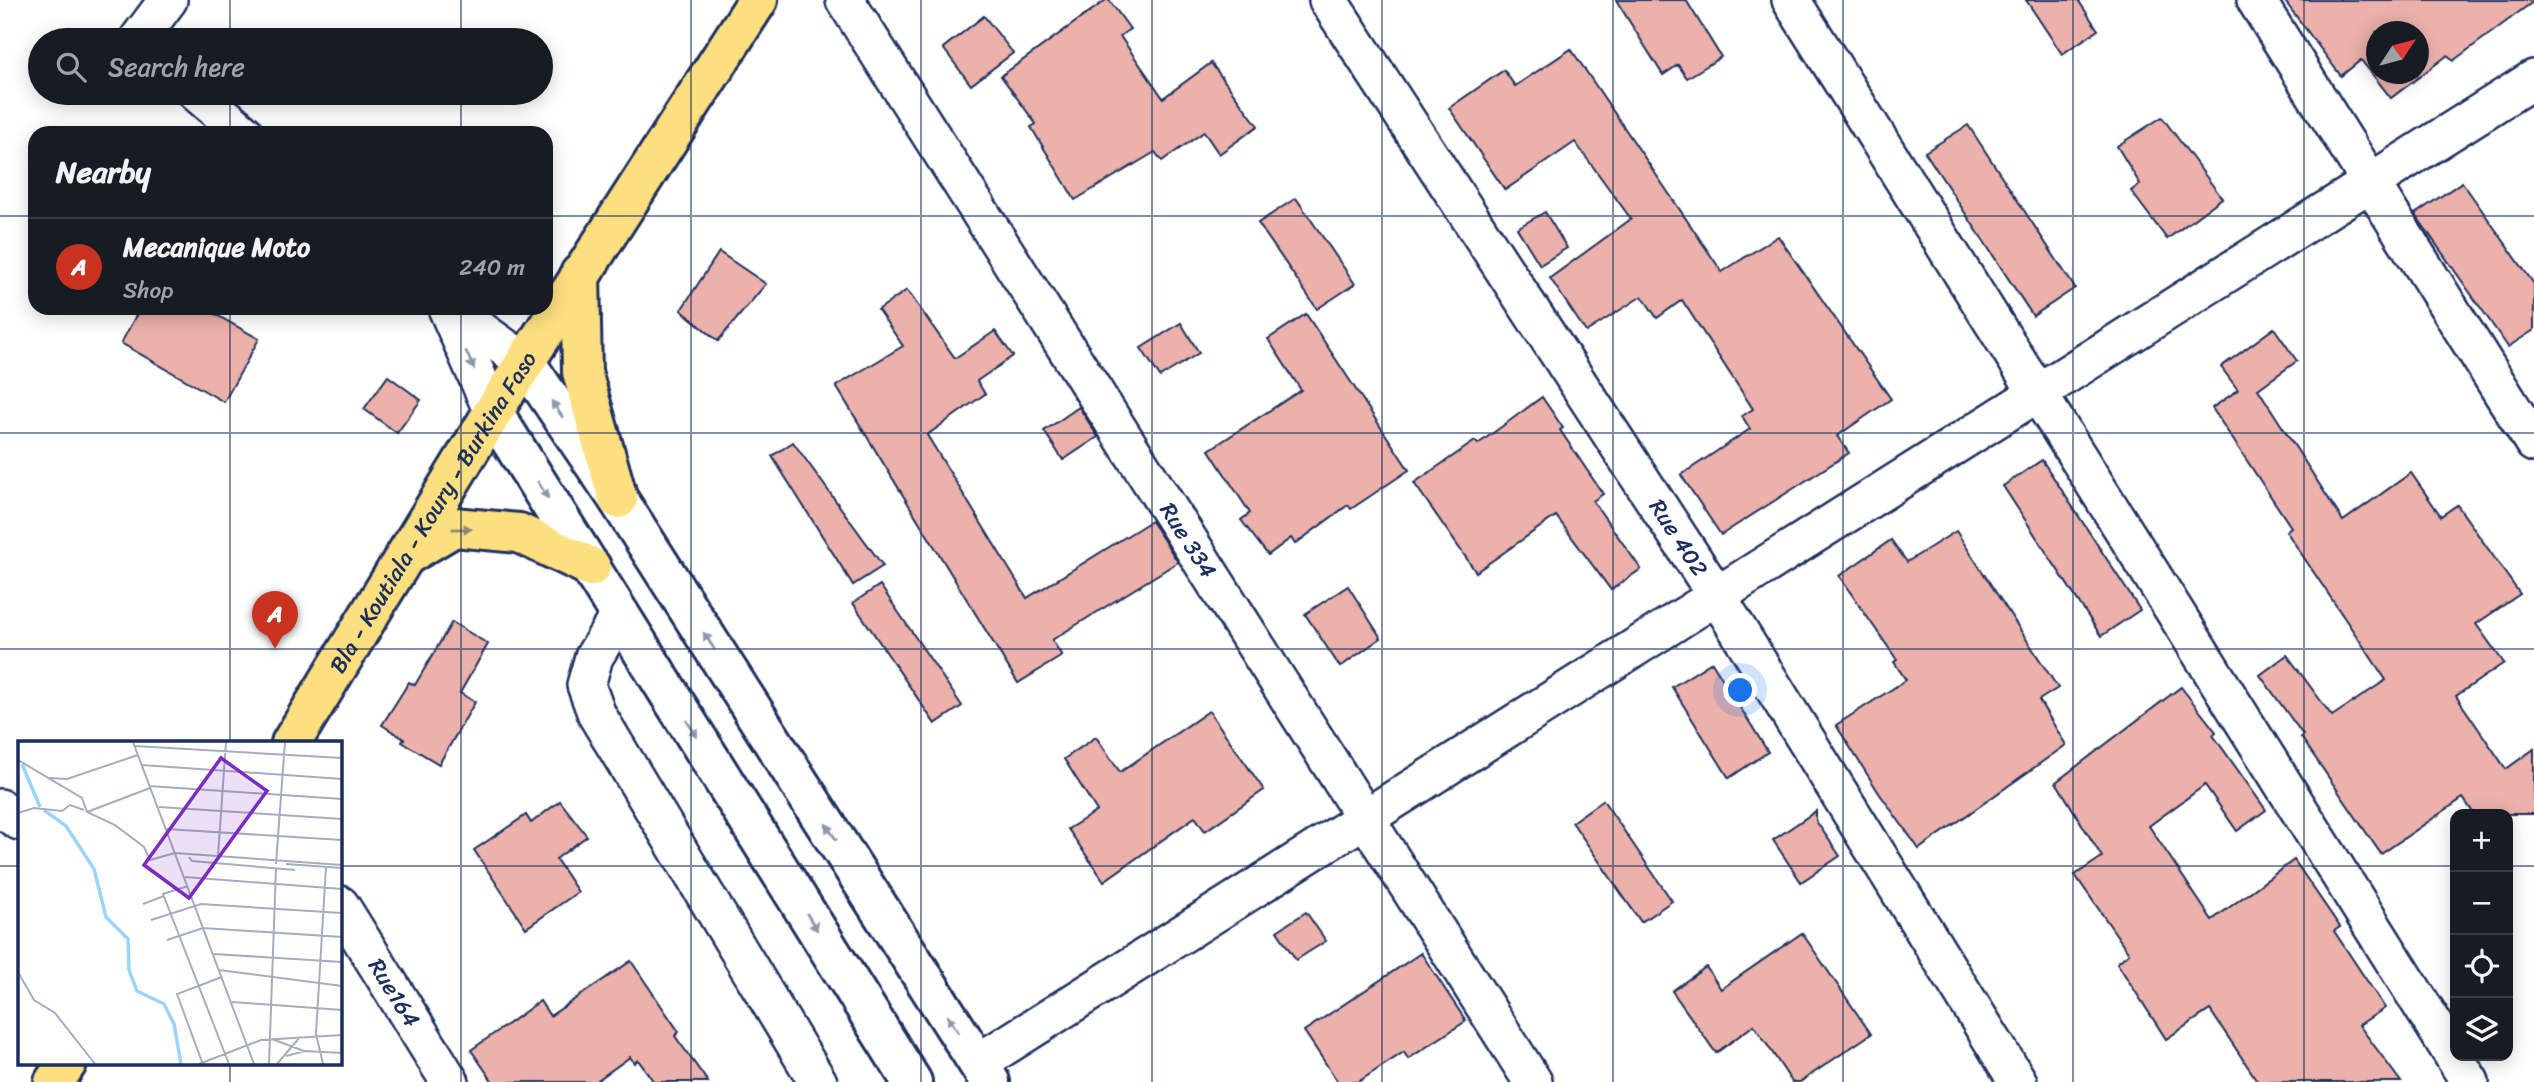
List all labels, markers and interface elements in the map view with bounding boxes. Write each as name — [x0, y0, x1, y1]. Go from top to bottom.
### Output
north arrow — [2366, 21, 2429, 84]
search box — [28, 28, 553, 105]
text: Search here — [108, 44, 245, 90]
icon: search — [52, 48, 90, 86]
text: Nearby — [56, 145, 151, 199]
text: Mecanique Moto — [123, 224, 310, 270]
text: A — [71, 247, 87, 288]
text: 240 m — [459, 247, 525, 288]
text: Shop — [123, 270, 173, 311]
street label: Bla - Koutiala - Koury - Burkina Faso — [318, 342, 548, 681]
one-way arrow — [464, 350, 476, 370]
one-way arrow — [551, 399, 564, 419]
one-way arrow — [536, 481, 549, 500]
street label: Rue 402 — [1638, 490, 1720, 585]
street label: Rue 334 — [1149, 494, 1228, 586]
one-way arrow — [451, 524, 473, 535]
pin: A — [252, 591, 298, 649]
one-way arrow — [702, 631, 715, 650]
your location — [1723, 673, 1757, 707]
one-way arrow — [685, 719, 698, 739]
inset map — [18, 741, 341, 1064]
map controls — [2450, 809, 2513, 1061]
button: + — [2450, 809, 2513, 872]
one-way arrow — [824, 823, 837, 842]
button: − — [2450, 872, 2513, 935]
one-way arrow — [806, 912, 819, 932]
button: locate — [2450, 935, 2513, 998]
street label: Rue164 — [357, 950, 432, 1035]
button: layers — [2450, 998, 2513, 1061]
one-way arrow — [947, 1015, 960, 1034]

